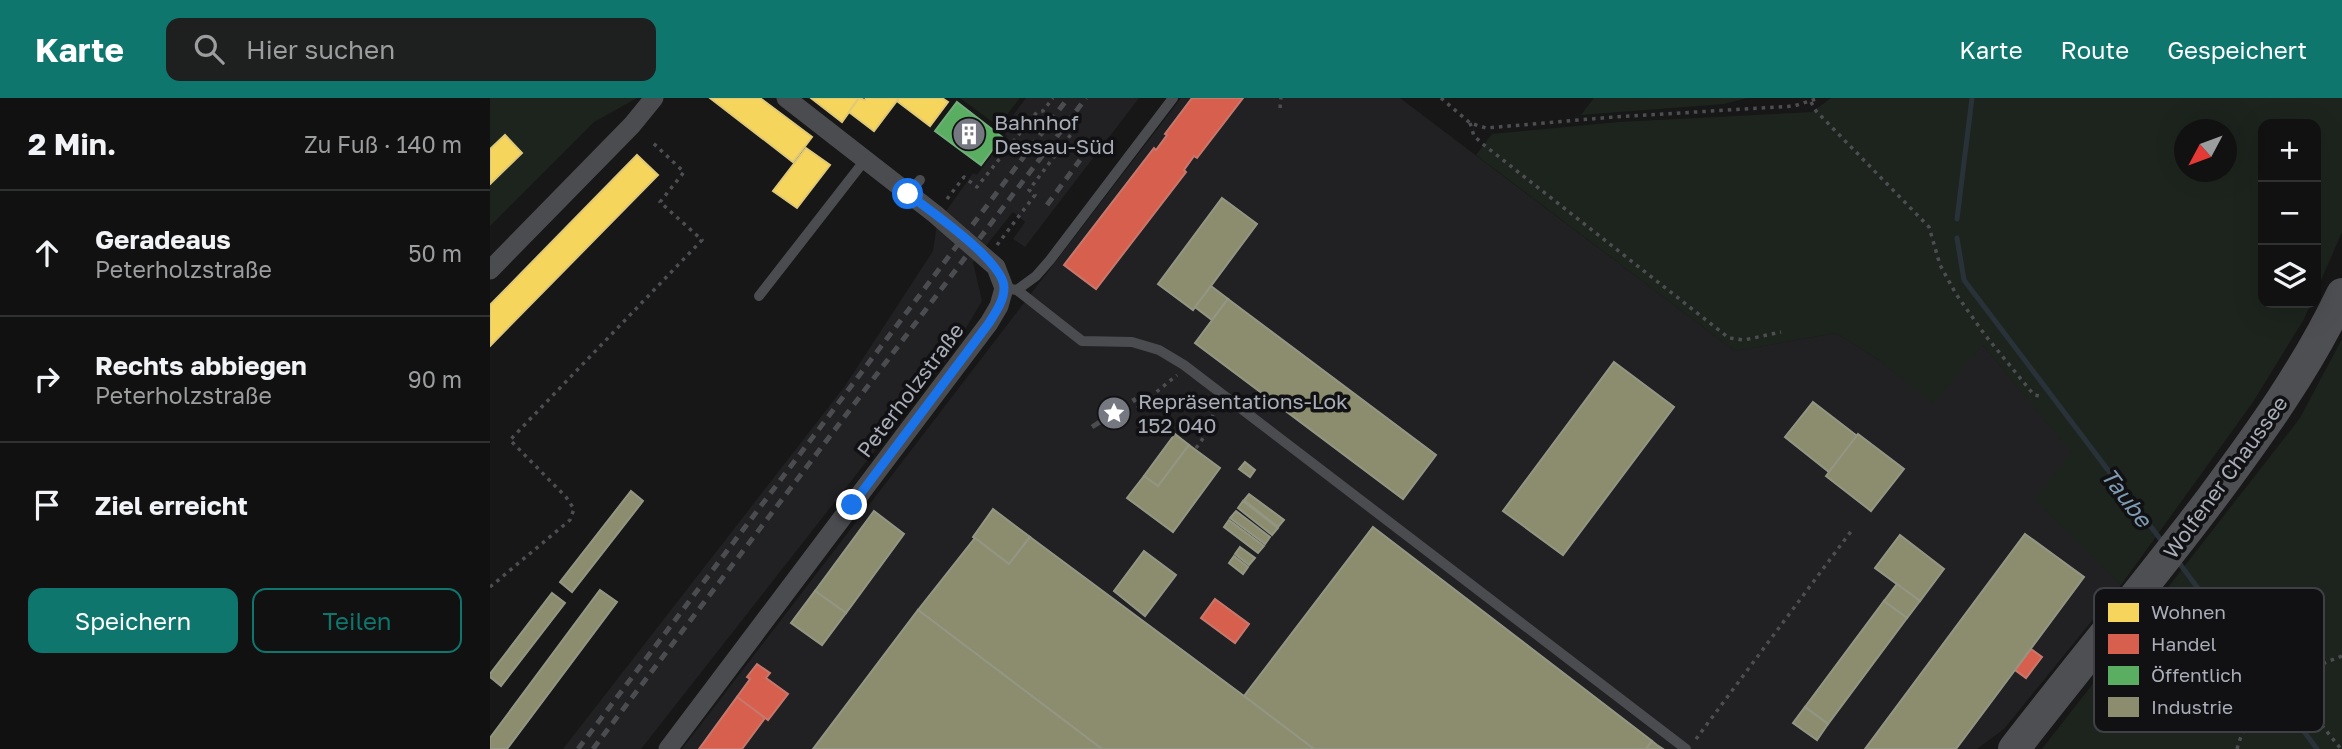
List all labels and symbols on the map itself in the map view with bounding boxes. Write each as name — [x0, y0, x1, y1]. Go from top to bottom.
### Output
place label: Bahnhof Dessau-Süd — [994, 109, 1115, 159]
building icon: Bahnhof Dessau-Süd — [950, 115, 988, 153]
north arrow — [2174, 119, 2237, 182]
route start — [892, 178, 923, 209]
street label: Peterholzstraße — [851, 318, 969, 462]
place label: Repräsentations-Lok 152 040 — [1138, 388, 1348, 438]
street label: Wolfener Chaussee — [2157, 391, 2293, 563]
place icon: Repräsentations-Lok 152 040 — [1095, 394, 1133, 432]
water label: Taube — [2096, 462, 2159, 533]
route end — [836, 489, 867, 520]
legend — [2094, 588, 2324, 732]
text: Wohnen — [2151, 600, 2226, 623]
text: Handel — [2151, 632, 2217, 655]
text: Öffentlich — [2151, 663, 2242, 686]
text: Industrie — [2151, 695, 2233, 718]

